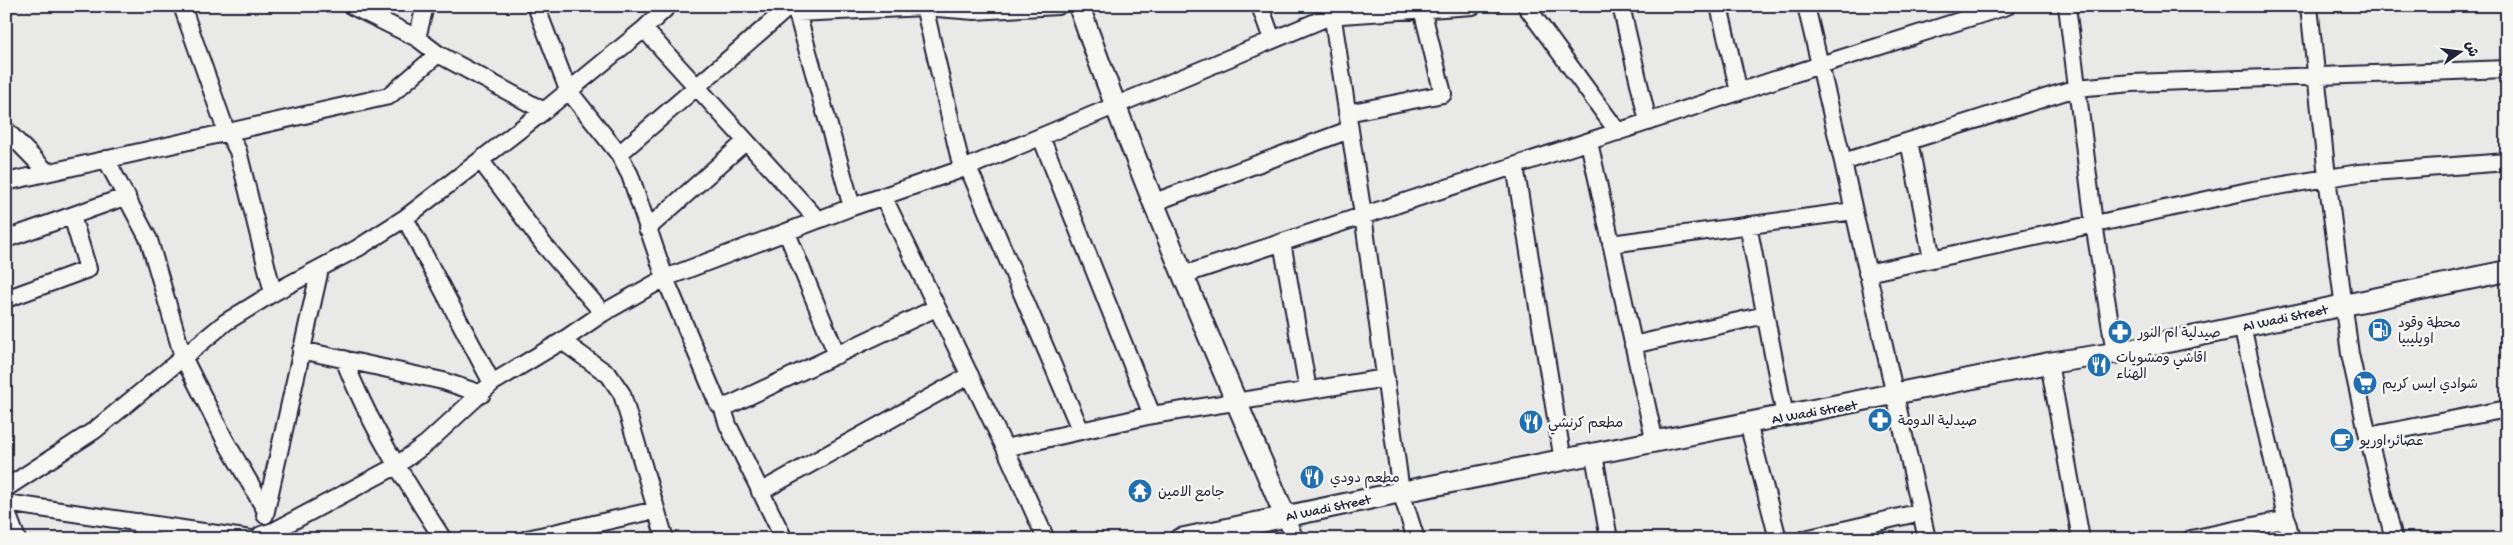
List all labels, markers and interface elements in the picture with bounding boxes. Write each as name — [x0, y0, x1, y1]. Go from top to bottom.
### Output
north arrow — [2436, 28, 2486, 78]
text: ش — [2460, 40, 2480, 59]
street label: Al Wadi Street — [2242, 302, 2331, 337]
place label: محطة وقود اويليبيا — [2398, 316, 2461, 349]
fuel station icon: محطة وقود اويليبيا — [2367, 317, 2393, 343]
pharmacy icon: صيدلية ام النور — [2107, 319, 2133, 345]
place label: صيدلية ام النور — [2137, 326, 2221, 343]
place label: اقاشي ومشويات الهناء — [2116, 351, 2207, 384]
restaurant icon: اقاشي ومشويات الهناء — [2086, 352, 2112, 378]
supermarket icon: شوادي ايس كريم — [2352, 370, 2378, 396]
place label: شوادي ايس كريم — [2382, 377, 2478, 394]
street label: Al Wadi Street — [1771, 397, 1860, 429]
pharmacy icon: صيدلية الدومة — [1867, 407, 1893, 433]
restaurant icon: مطعم كرنشي — [1518, 409, 1544, 435]
place label: صيدلية الدومة — [1898, 414, 1977, 431]
place label: مطعم كرنشي — [1548, 416, 1623, 435]
cafe icon: عصائر اوريو — [2329, 427, 2355, 453]
place label: عصائر اوريو — [2359, 434, 2424, 451]
restaurant icon: مطعم دودي — [1299, 464, 1325, 490]
place label: مطعم دودي — [1330, 471, 1400, 488]
temple icon: جامع الامين — [1127, 478, 1153, 504]
place label: جامع الامين — [1158, 485, 1225, 502]
street label: Al Wadi Street — [1285, 492, 1374, 527]

